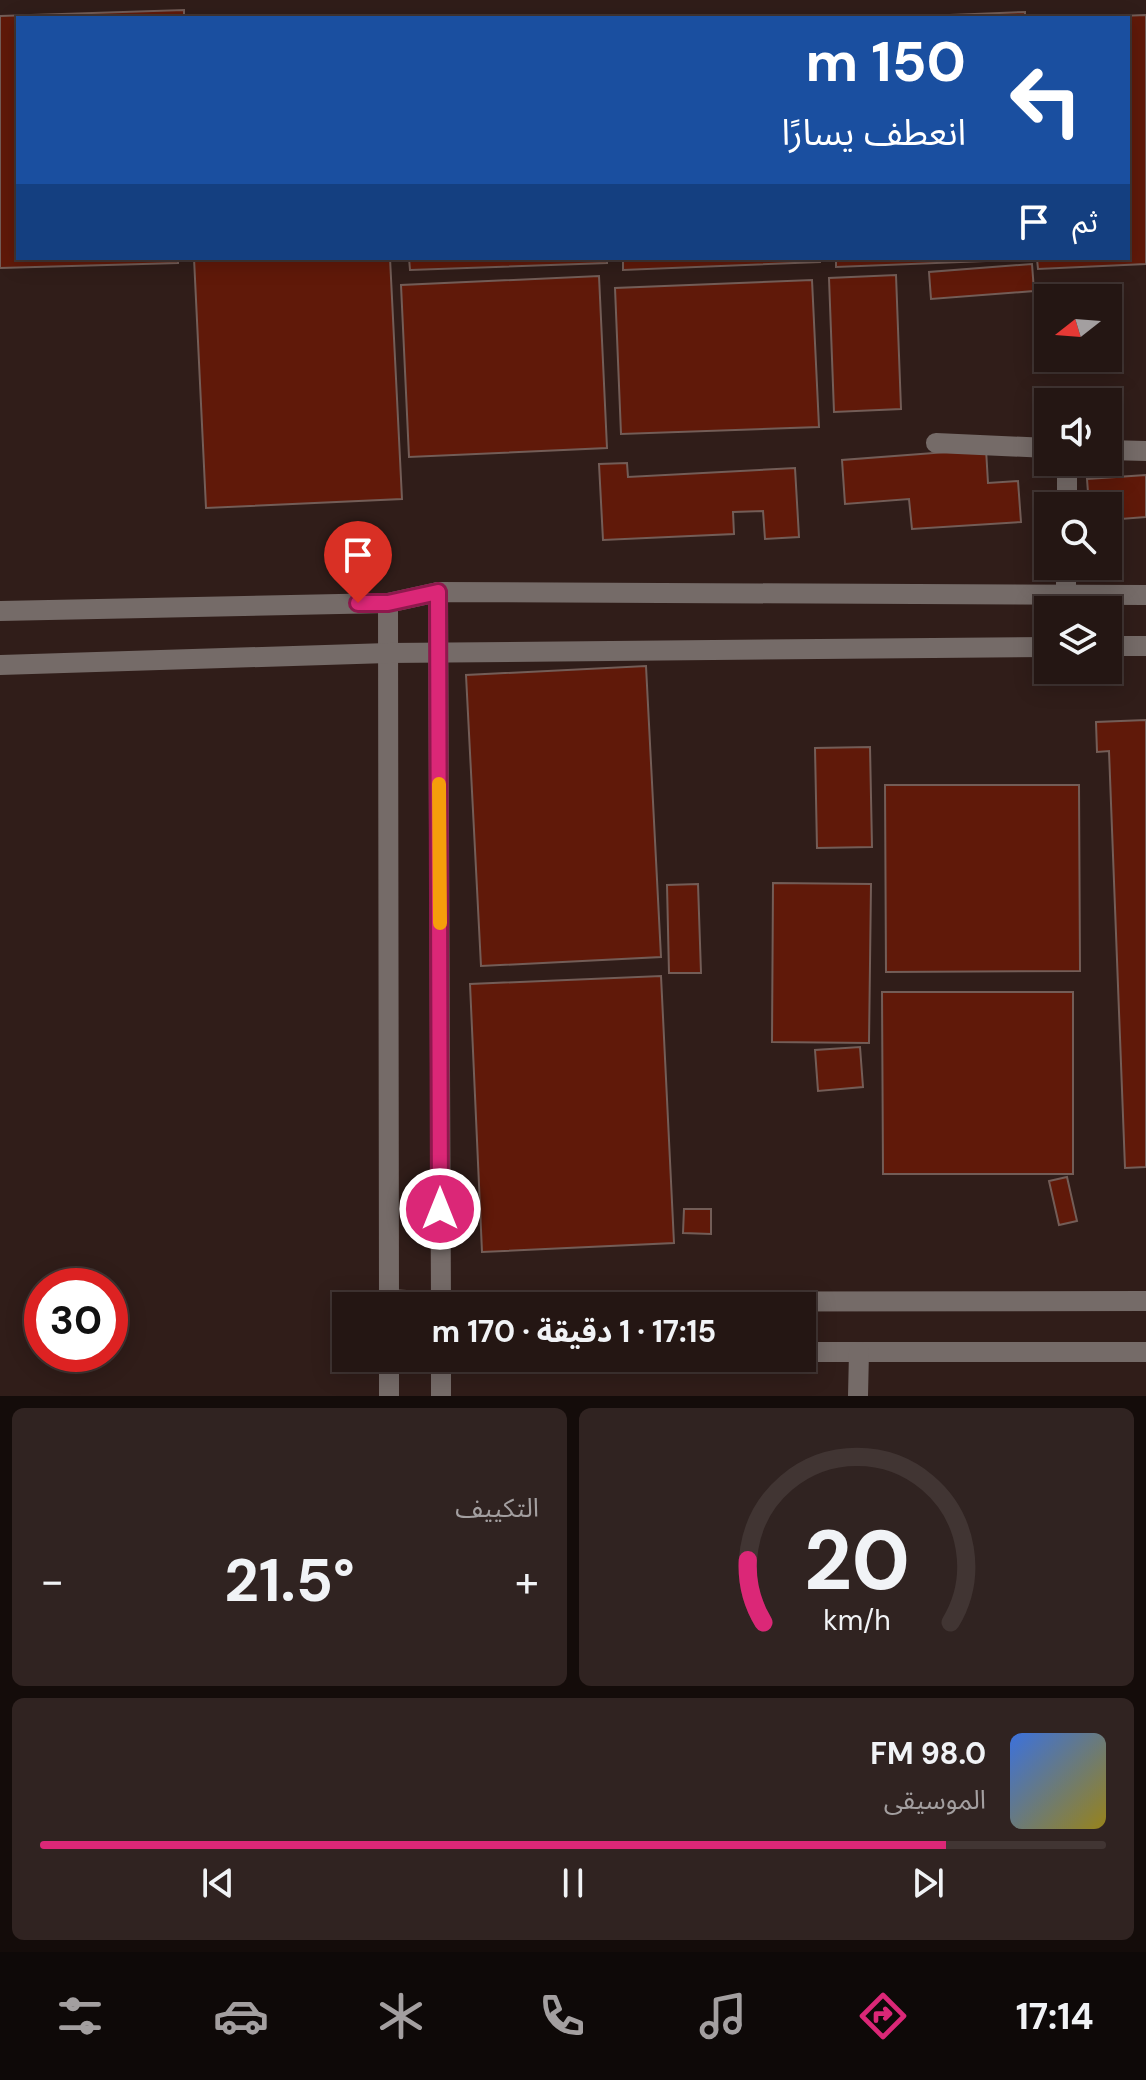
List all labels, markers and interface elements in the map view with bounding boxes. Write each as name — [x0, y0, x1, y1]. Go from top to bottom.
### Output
text: 150 m — [805, 25, 966, 98]
icon: left — [994, 48, 1098, 152]
text: انعطف يسارًا — [782, 109, 966, 156]
icon: arrive — [1012, 200, 1056, 244]
text: ثم — [1072, 202, 1098, 241]
north arrow — [1034, 284, 1122, 372]
map controls — [1034, 284, 1122, 684]
button: sound — [1034, 388, 1122, 476]
button: search — [1034, 492, 1122, 580]
pin — [324, 521, 392, 603]
icon: arrive — [336, 533, 380, 577]
button: layers — [1034, 596, 1122, 684]
position arrow — [398, 1167, 482, 1251]
speed limit sign: 30 — [24, 1268, 128, 1372]
text: 17:15 · 1 دقيقة · 170 m — [432, 1312, 716, 1351]
text: التكييف — [455, 1491, 539, 1525]
text: 20 — [803, 1506, 910, 1615]
text: 21.5° — [224, 1541, 355, 1620]
text: − — [40, 1552, 64, 1610]
text: + — [515, 1552, 539, 1610]
text: km/h — [823, 1602, 890, 1639]
text: 98.0 FM — [870, 1734, 986, 1773]
text: الموسيقى — [884, 1783, 986, 1817]
icon: previous — [196, 1861, 240, 1905]
icon: pause — [551, 1861, 595, 1905]
icon: next — [906, 1861, 950, 1905]
icon: filters — [52, 1988, 108, 2044]
icon: car — [213, 1988, 269, 2044]
icon: climate — [373, 1988, 429, 2044]
icon: phone — [534, 1988, 590, 2044]
icon: music — [695, 1988, 751, 2044]
icon: directions — [855, 1988, 911, 2044]
text: 17:14 — [1016, 1993, 1094, 2040]

